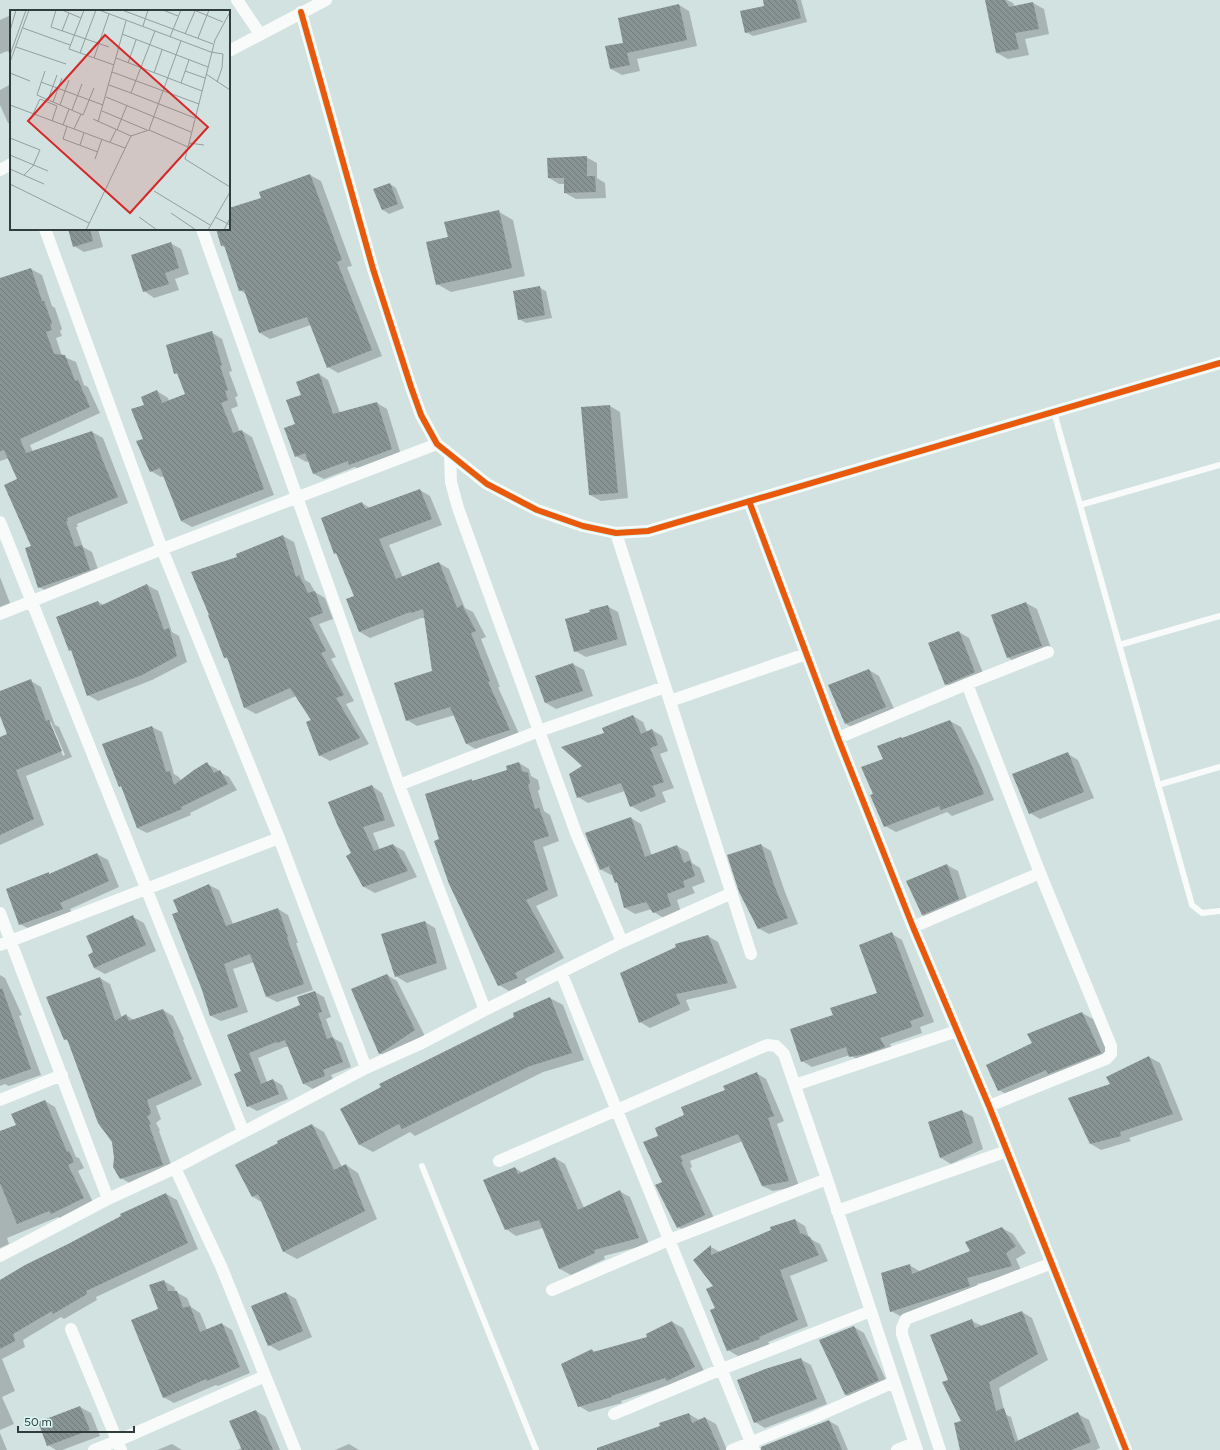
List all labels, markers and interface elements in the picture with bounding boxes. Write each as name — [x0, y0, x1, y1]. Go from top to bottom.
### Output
inset map — [10, 10, 230, 230]
scale bar — [18, 1408, 134, 1434]
text: 50 m — [24, 1415, 52, 1429]

